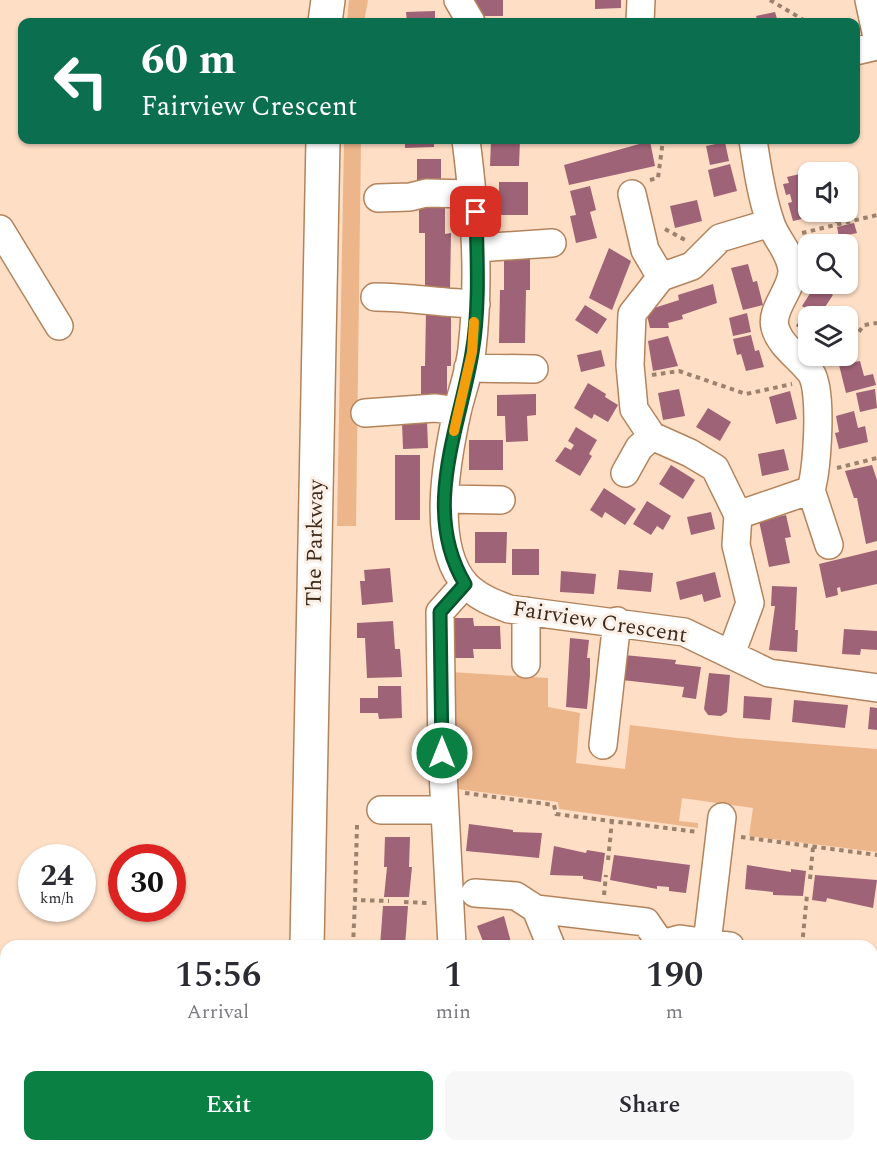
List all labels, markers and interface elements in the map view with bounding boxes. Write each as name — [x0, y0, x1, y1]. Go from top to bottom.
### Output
text: 60 m — [141, 29, 236, 92]
icon: left — [42, 42, 120, 120]
text: Fairview Crescent — [141, 86, 357, 128]
map controls — [798, 162, 858, 366]
button: sound — [798, 162, 858, 222]
pin — [450, 186, 501, 237]
icon: arrive — [459, 195, 492, 228]
button: search — [798, 234, 858, 294]
button: layers — [798, 306, 858, 366]
street label: The Parkway — [297, 478, 333, 607]
street label: Fairview Crescent — [510, 592, 690, 652]
position arrow — [410, 721, 474, 785]
speed limit sign: 30 — [108, 844, 186, 922]
text: 24 — [40, 853, 74, 899]
text: km/h — [40, 887, 74, 910]
text: 15:56 — [175, 948, 261, 1003]
text: 1 — [444, 948, 463, 1003]
text: 190 — [645, 948, 703, 1003]
text: Arrival — [187, 997, 249, 1027]
text: min — [436, 997, 471, 1027]
text: m — [666, 997, 683, 1027]
button: Exit — [24, 1071, 433, 1140]
button: Share — [445, 1071, 854, 1140]

